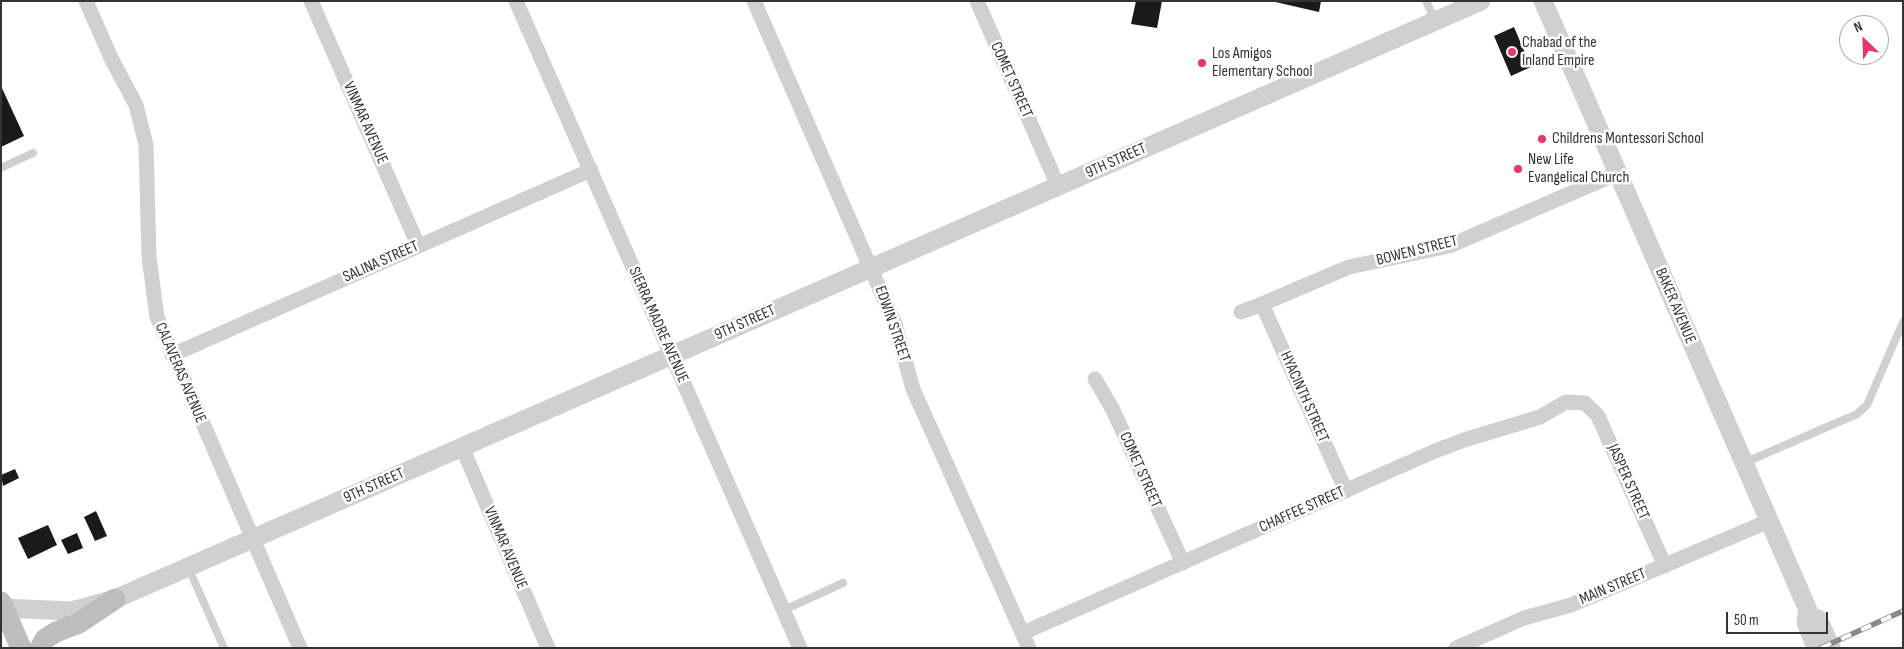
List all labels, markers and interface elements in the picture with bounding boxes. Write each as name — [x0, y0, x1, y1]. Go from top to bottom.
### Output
north arrow — [1839, 15, 1889, 65]
text: N — [1851, 17, 1865, 36]
place label: Chabad of the Inland Empire — [1522, 33, 1597, 71]
street label: COMET STREET — [986, 39, 1036, 121]
place label: Los Amigos Elementary School — [1212, 44, 1312, 82]
marker: Chabad of the Inland Empire — [1506, 46, 1518, 58]
marker: Los Amigos Elementary School — [1196, 57, 1208, 69]
street label: VINMAR AVENUE — [338, 79, 392, 167]
place label: Childrens Montessori School — [1552, 129, 1704, 149]
marker: Childrens Montessori School — [1536, 133, 1548, 145]
street label: 9TH STREET — [1083, 139, 1149, 183]
place label: New Life Evangelical Church — [1528, 150, 1629, 188]
marker: New Life Evangelical Church — [1512, 163, 1524, 175]
street label: BOWEN STREET — [1374, 232, 1460, 270]
street label: SALINA STREET — [340, 237, 422, 287]
street label: SIERRA MADRE AVENUE — [624, 264, 692, 386]
street label: BAKER AVENUE — [1650, 265, 1700, 347]
street label: EDWIN STREET — [870, 284, 914, 364]
street label: 9TH STREET — [712, 301, 778, 345]
street label: CALAVERAS AVENUE — [150, 320, 210, 426]
street label: HYACINTH STREET — [1275, 349, 1333, 445]
street label: COMET STREET — [1115, 429, 1165, 511]
street label: JASPER STREET — [1603, 441, 1653, 523]
street label: 9TH STREET — [341, 464, 407, 508]
street label: CHAFFEE STREET — [1256, 483, 1348, 537]
street label: VINMAR AVENUE — [479, 504, 531, 592]
street label: MAIN STREET — [1577, 564, 1649, 610]
scale bar — [1729, 602, 1832, 634]
text: 50 m — [1734, 611, 1759, 630]

